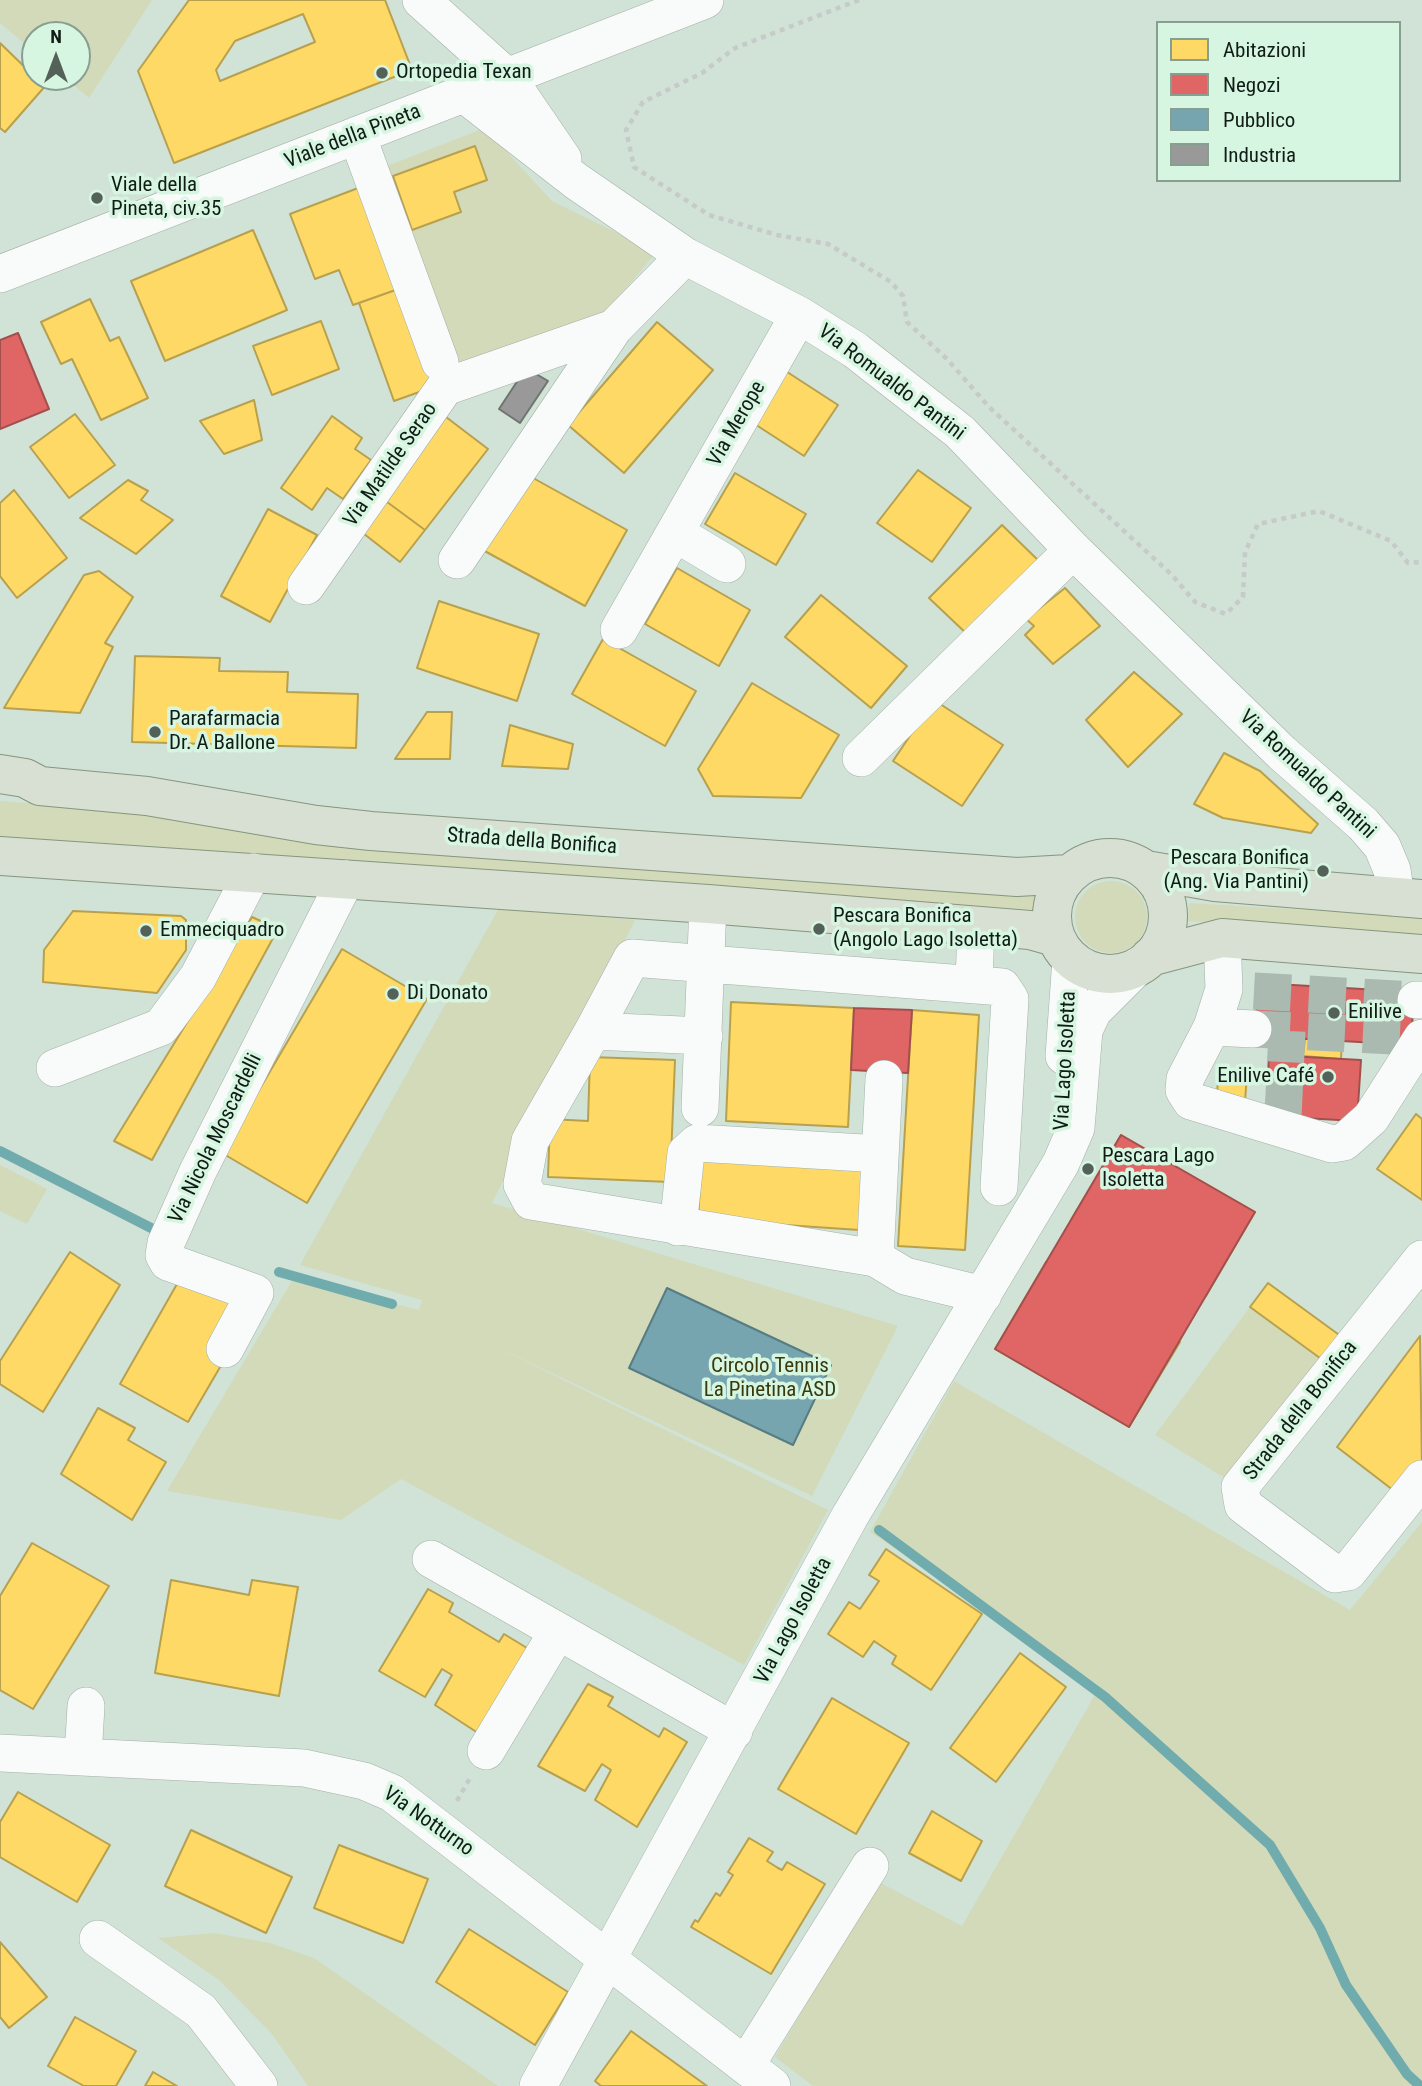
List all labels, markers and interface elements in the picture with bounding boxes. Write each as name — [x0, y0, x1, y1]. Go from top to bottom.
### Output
north arrow — [21, 21, 91, 91]
legend — [1156, 21, 1401, 182]
text: N — [50, 25, 62, 48]
text: Abitazioni — [1223, 38, 1306, 62]
place label: Ortopedia Texan — [396, 60, 532, 86]
marker: Ortopedia Texan — [374, 65, 390, 81]
text: Negozi — [1223, 73, 1281, 97]
street label: Viale della Pineta — [281, 99, 425, 175]
text: Pubblico — [1223, 108, 1295, 132]
text: Industria — [1223, 143, 1296, 167]
place label: Viale della Pineta, civ.35 — [111, 173, 221, 223]
marker: Viale della Pineta, civ.35 — [89, 190, 105, 206]
street label: Via Romualdo Pantini — [813, 320, 969, 446]
street label: Via Merope — [703, 377, 771, 471]
street label: Via Matilde Serao — [339, 398, 443, 532]
street label: Via Romualdo Pantini — [1233, 705, 1381, 845]
place label: Parafarmacia Dr. A Ballone — [169, 707, 280, 757]
marker: Parafarmacia Dr. A Ballone — [147, 724, 163, 740]
street label: Strada della Bonifica — [446, 823, 618, 861]
place label: Pescara Bonifica (Ang. Via Pantini) — [1163, 846, 1309, 896]
marker: Pescara Bonifica (Ang. Via Pantini) — [1315, 863, 1331, 879]
place label: Pescara Bonifica (Angolo Lago Isoletta) — [833, 904, 1018, 954]
place label: Emmeciquadro — [160, 918, 284, 944]
marker: Pescara Bonifica (Angolo Lago Isoletta) — [811, 921, 827, 937]
marker: Emmeciquadro — [138, 923, 154, 939]
place label: Di Donato — [407, 981, 488, 1007]
marker: Di Donato — [385, 986, 401, 1002]
street label: Via Lago Isoletta — [1050, 991, 1082, 1131]
place label: Enilive — [1348, 1000, 1402, 1026]
marker: Enilive — [1326, 1005, 1342, 1021]
street label: Via Nicola Moscardelli — [164, 1050, 268, 1228]
place label: Enilive Café — [1217, 1064, 1314, 1090]
marker: Enilive Café — [1320, 1069, 1336, 1085]
place label: Pescara Lago Isoletta — [1102, 1144, 1214, 1194]
marker: Pescara Lago Isoletta — [1080, 1161, 1096, 1177]
street label: Strada della Bonifica — [1239, 1336, 1363, 1486]
park label: Circolo Tennis La Pinetina ASD — [704, 1354, 836, 1404]
street label: Via Lago Isoletta — [750, 1553, 838, 1689]
street label: Via Notturno — [378, 1782, 478, 1862]

